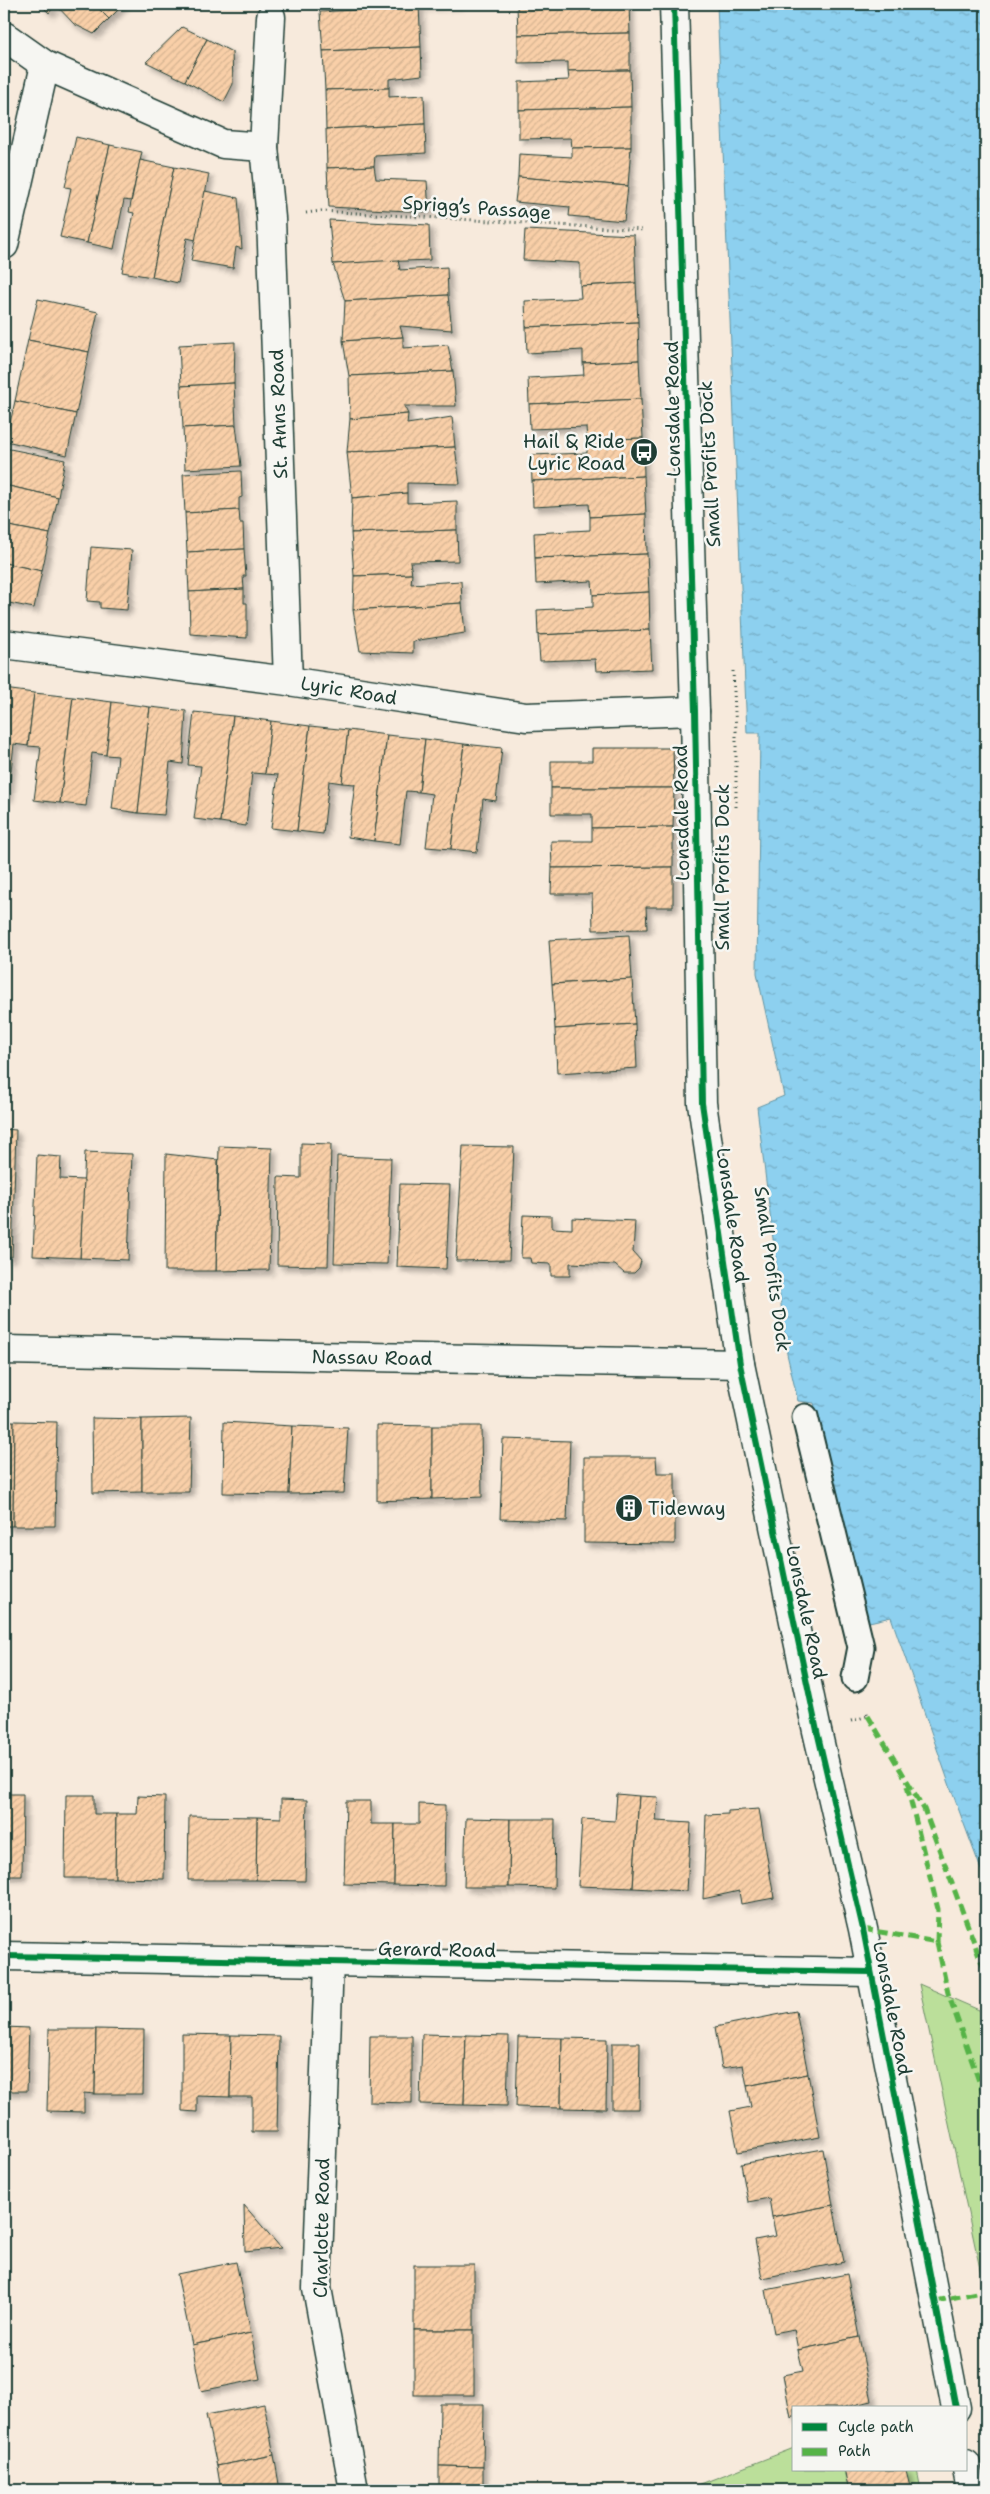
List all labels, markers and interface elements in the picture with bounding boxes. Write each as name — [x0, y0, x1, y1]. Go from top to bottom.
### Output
street label: Sprigg’s Passage — [402, 190, 552, 225]
street label: Lonsdale Road — [659, 341, 686, 477]
street label: St. Anns Road — [264, 349, 293, 479]
street label: Small Profits Dock — [693, 380, 726, 548]
place label: Hail & Ride Lyric Road — [523, 429, 625, 476]
bus stop icon: Hail & Ride Lyric Road — [629, 437, 659, 467]
street label: Lyric Road — [299, 671, 399, 710]
street label: Lonsdale Road — [668, 745, 695, 881]
street label: Small Profits Dock — [710, 783, 735, 950]
street label: Lonsdale Road — [711, 1146, 754, 1284]
street label: Small Profits Dock — [749, 1185, 797, 1354]
street label: Nassau Road — [311, 1344, 433, 1371]
building icon: Tideway — [614, 1493, 644, 1523]
place label: Tideway — [648, 1496, 726, 1521]
street label: Lonsdale Road — [780, 1543, 833, 1681]
street label: Gerard Road — [378, 1936, 496, 1963]
street label: Lonsdale Road — [867, 1939, 918, 2077]
street label: Charlotte Road — [308, 2158, 335, 2298]
legend — [792, 2406, 968, 2472]
text: Cycle path — [838, 2417, 914, 2437]
text: Path — [838, 2441, 871, 2461]

